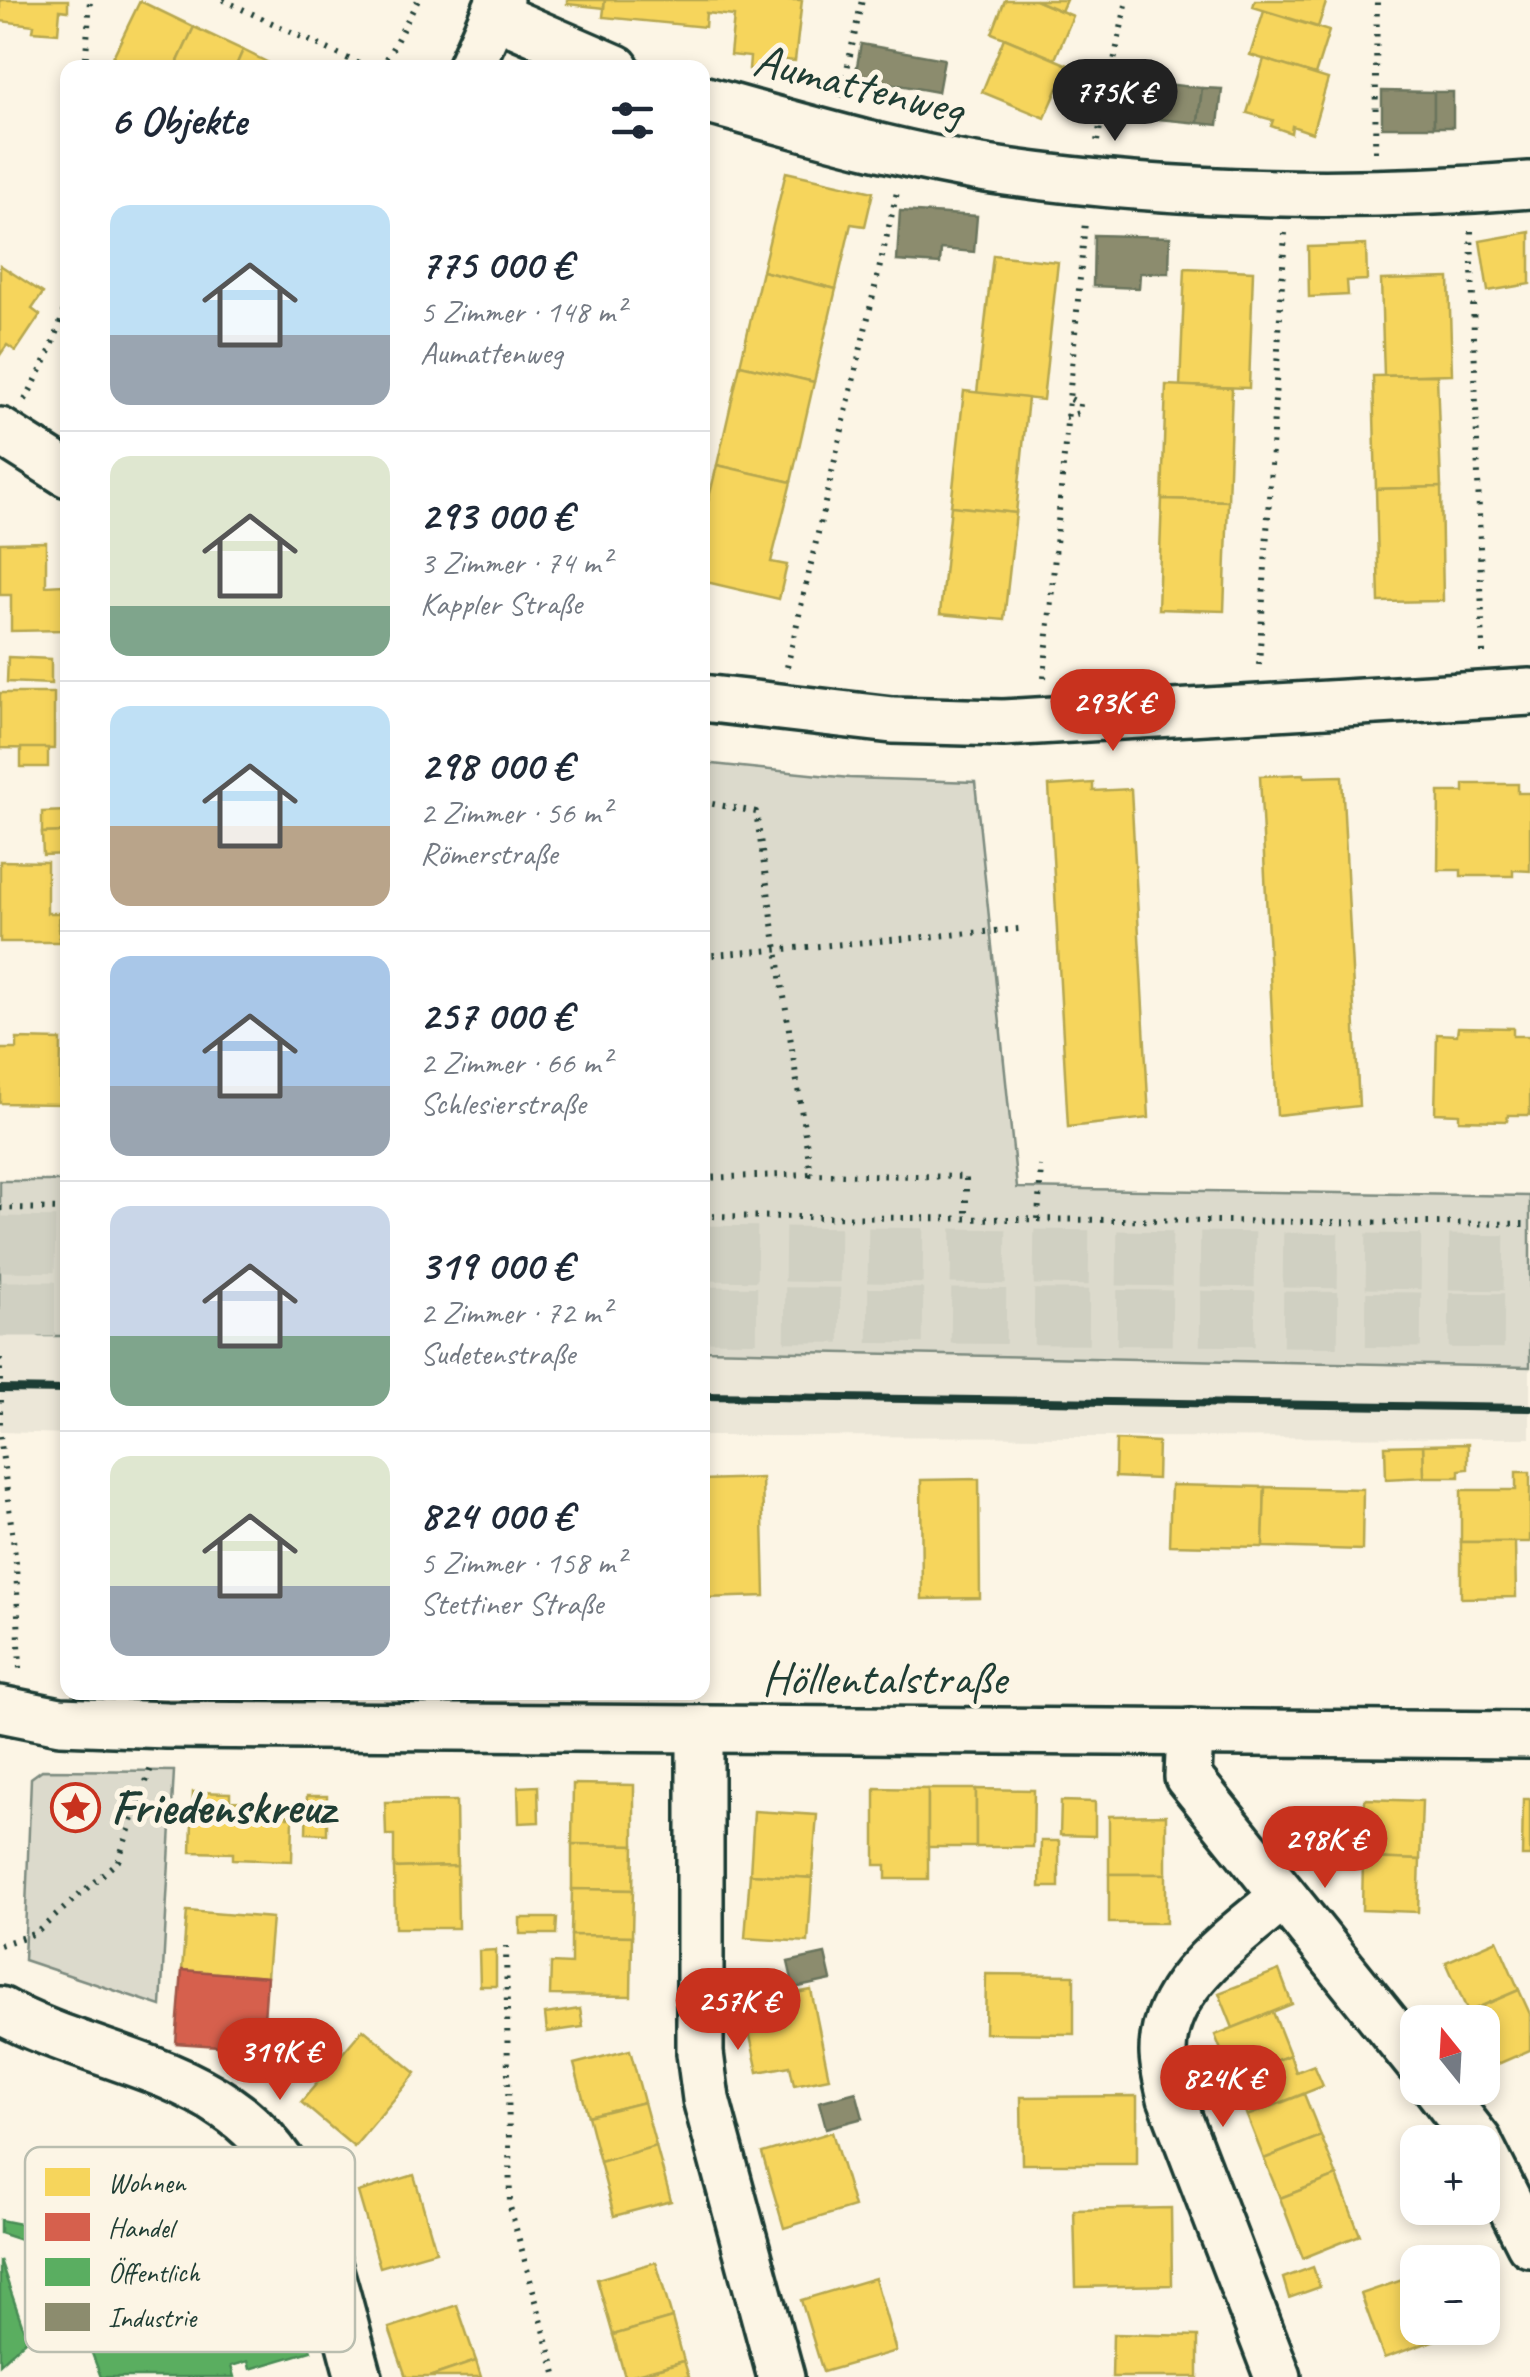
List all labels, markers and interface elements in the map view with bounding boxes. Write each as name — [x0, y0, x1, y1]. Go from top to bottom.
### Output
street label: Aumattenweg — [748, 29, 973, 140]
pin: 775K € — [1034, 59, 1196, 144]
text: 775K € — [1075, 71, 1155, 112]
icon: filters — [605, 93, 660, 148]
text: 6 Objekte — [110, 94, 246, 147]
text: 775 000 € — [420, 238, 572, 291]
icon: home — [190, 245, 310, 365]
text: 5 Zimmer · 148 m² — [420, 291, 625, 332]
text: Aumattenweg — [420, 332, 563, 373]
text: 293 000 € — [420, 489, 572, 542]
icon: home — [190, 496, 310, 616]
text: 3 Zimmer · 74 m² — [420, 542, 610, 583]
text: Kappler Straße — [420, 583, 582, 624]
pin: 293K € — [1032, 669, 1194, 754]
text: 293K € — [1072, 681, 1154, 722]
text: 298 000 € — [420, 739, 572, 792]
icon: home — [190, 746, 310, 866]
text: 2 Zimmer · 56 m² — [420, 792, 610, 833]
text: Römerstraße — [420, 833, 557, 874]
text: 257 000 € — [420, 989, 572, 1042]
icon: home — [190, 996, 310, 1116]
text: 2 Zimmer · 66 m² — [420, 1042, 610, 1083]
text: Schlesierstraße — [420, 1083, 586, 1124]
text: 319 000 € — [420, 1239, 572, 1292]
icon: home — [190, 1246, 310, 1366]
text: 2 Zimmer · 72 m² — [420, 1292, 610, 1333]
text: Sudetenstraße — [420, 1333, 575, 1374]
text: 824 000 € — [420, 1489, 573, 1542]
icon: home — [190, 1496, 310, 1616]
text: 5 Zimmer · 158 m² — [420, 1542, 625, 1583]
text: Stettiner Straße — [420, 1583, 603, 1624]
street label: Höllentalstraße — [762, 1648, 1010, 1708]
place label: Friedenskreuz — [111, 1777, 339, 1837]
place icon: Friedenskreuz — [50, 1781, 102, 1833]
pin: 298K € — [1244, 1806, 1406, 1891]
text: 298K € — [1284, 1818, 1366, 1859]
pin: 257K € — [657, 1968, 819, 2053]
text: 257K € — [698, 1980, 778, 2021]
north arrow — [1400, 2005, 1500, 2105]
map controls — [1400, 2005, 1500, 2345]
pin: 319K € — [199, 2018, 361, 2103]
text: 319K € — [239, 2030, 321, 2071]
pin: 824K € — [1142, 2045, 1304, 2130]
text: 824K € — [1182, 2057, 1264, 2098]
button: + — [1400, 2125, 1500, 2225]
legend — [25, 2147, 355, 2352]
text: Wohnen — [108, 2165, 187, 2200]
text: Handel — [108, 2210, 179, 2245]
button: − — [1400, 2245, 1500, 2345]
text: Öffentlich — [108, 2255, 201, 2290]
text: Industrie — [108, 2300, 198, 2335]

